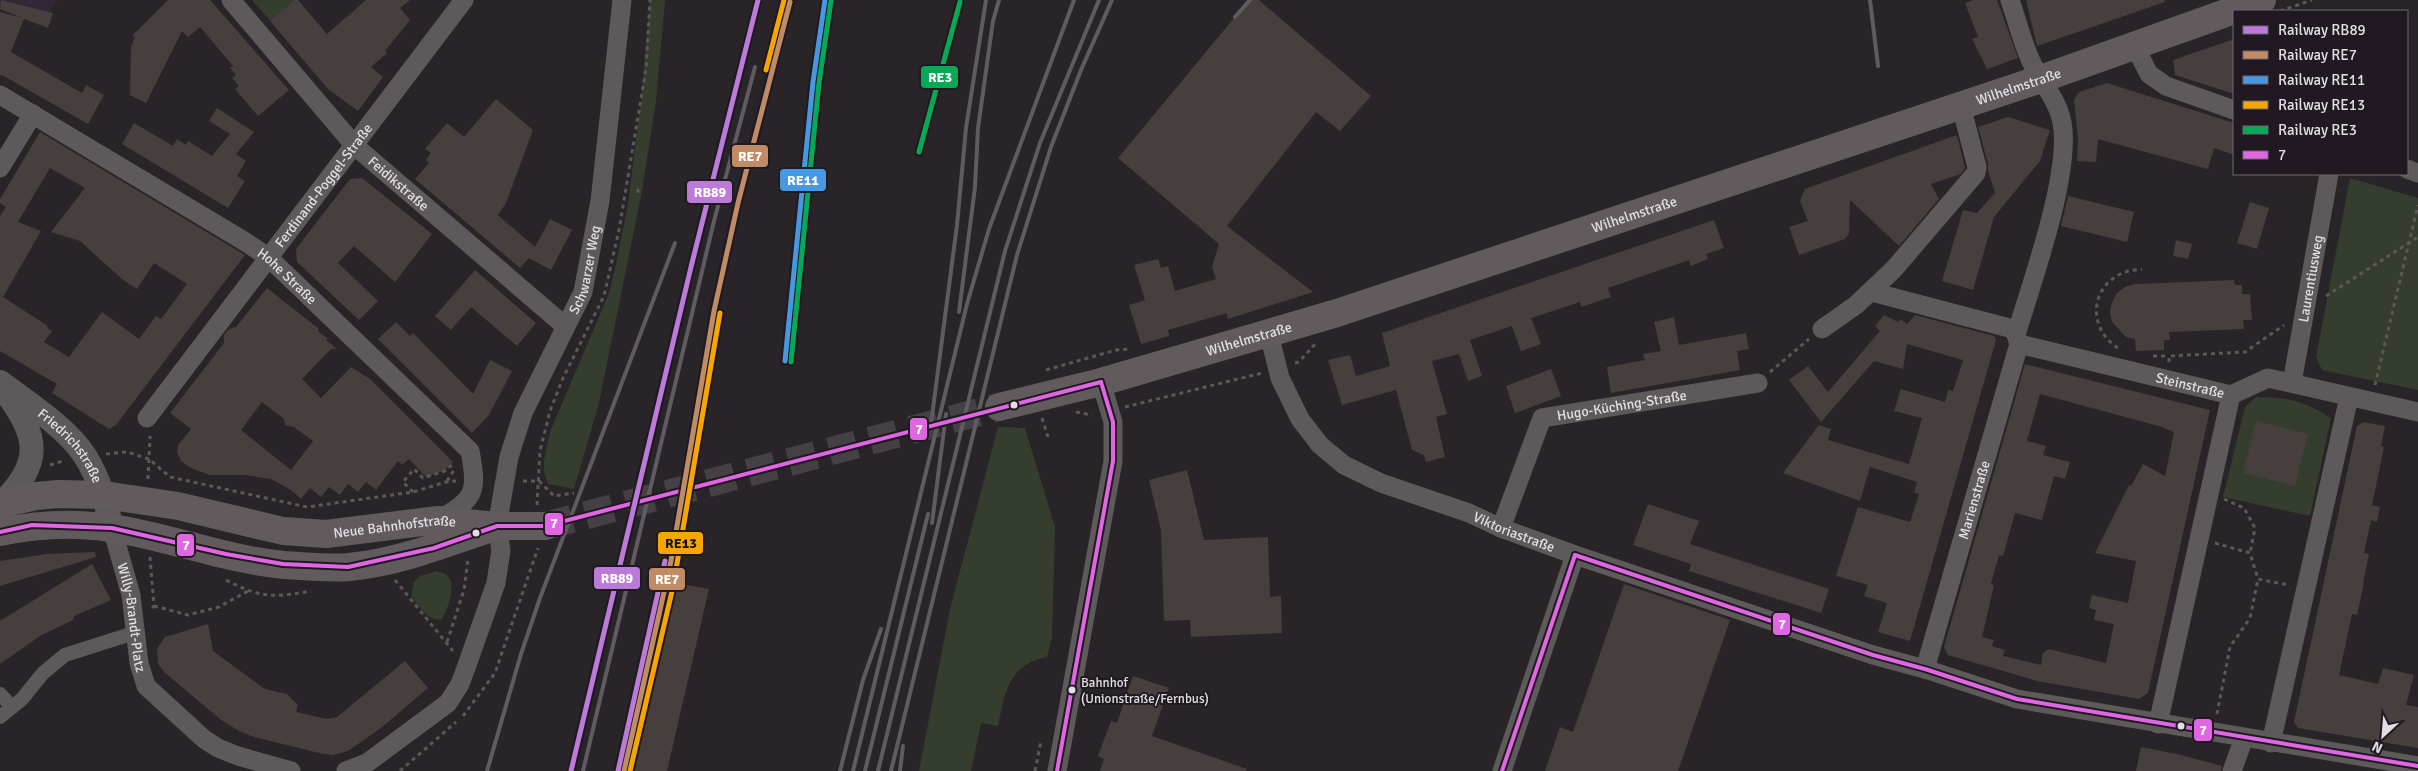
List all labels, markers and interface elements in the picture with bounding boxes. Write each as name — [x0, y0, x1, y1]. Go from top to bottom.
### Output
legend — [2233, 10, 2408, 175]
text: Railway RB89 — [2278, 21, 2366, 39]
text: Railway RE7 — [2278, 46, 2357, 64]
street label: Wilhelmstraße — [1974, 64, 2063, 109]
line badge: RE3 — [920, 65, 959, 89]
text: RE3 — [928, 69, 952, 86]
text: Railway RE11 — [2278, 71, 2365, 89]
text: Railway RE13 — [2278, 96, 2365, 114]
street label: Ferdinand-Poggel-Straße — [271, 120, 376, 251]
text: Railway RE3 — [2278, 121, 2357, 139]
line badge: RE7 — [731, 144, 769, 168]
text: 7 — [2278, 146, 2286, 164]
text: RE7 — [738, 148, 763, 165]
street label: Feidikstraße — [365, 153, 433, 214]
line badge: RE11 — [779, 168, 827, 192]
text: RE11 — [787, 172, 819, 189]
line badge: RB89 — [686, 180, 733, 204]
text: RB89 — [694, 184, 727, 201]
street label: Wilhelmstraße — [1589, 192, 1679, 236]
street label: Schwarzer Weg — [565, 224, 604, 317]
street label: Laurentiusweg — [2294, 234, 2327, 324]
street label: Hohe Straße — [254, 244, 320, 308]
street label: Wilhelmstraße — [1204, 318, 1294, 359]
street label: Steinstraße — [2154, 369, 2226, 402]
street label: Hugo-Küching-Straße — [1556, 386, 1688, 424]
unlabelled marker — [1009, 400, 1019, 410]
street label: Friedrichstraße — [35, 405, 106, 485]
line badge: 7 — [909, 417, 928, 441]
text: 7 — [915, 421, 923, 438]
street label: Marienstraße — [1954, 459, 1993, 541]
street label: Viktoriastraße — [1471, 508, 1557, 555]
street label: Neue Bahnhofstraße — [332, 511, 457, 542]
line badge: 7 — [544, 512, 564, 536]
text: 7 — [550, 515, 558, 532]
unlabelled marker — [471, 528, 481, 538]
line badge: RE13 — [657, 531, 704, 555]
line badge: 7 — [176, 533, 195, 557]
text: RE13 — [665, 535, 697, 552]
text: 7 — [182, 537, 190, 554]
street label: Willy-Brandt-Platz — [114, 561, 150, 674]
line badge: RB89 — [593, 566, 641, 590]
line badge: RE7 — [648, 567, 686, 591]
text: RB89 — [601, 570, 634, 587]
text: RE7 — [655, 571, 680, 588]
line badge: 7 — [1772, 612, 1791, 636]
text: 7 — [1778, 616, 1786, 633]
place label: Bahnhof (Unionstraße/Fernbus) — [1081, 675, 1209, 707]
marker: Bahnhof (Unionstraße/Fernbus) — [1067, 685, 1077, 695]
north arrow — [2358, 711, 2408, 761]
line badge: 7 — [2193, 718, 2213, 742]
unlabelled marker — [2176, 721, 2186, 731]
text: 7 — [2199, 722, 2207, 739]
text: N — [2369, 737, 2386, 757]

